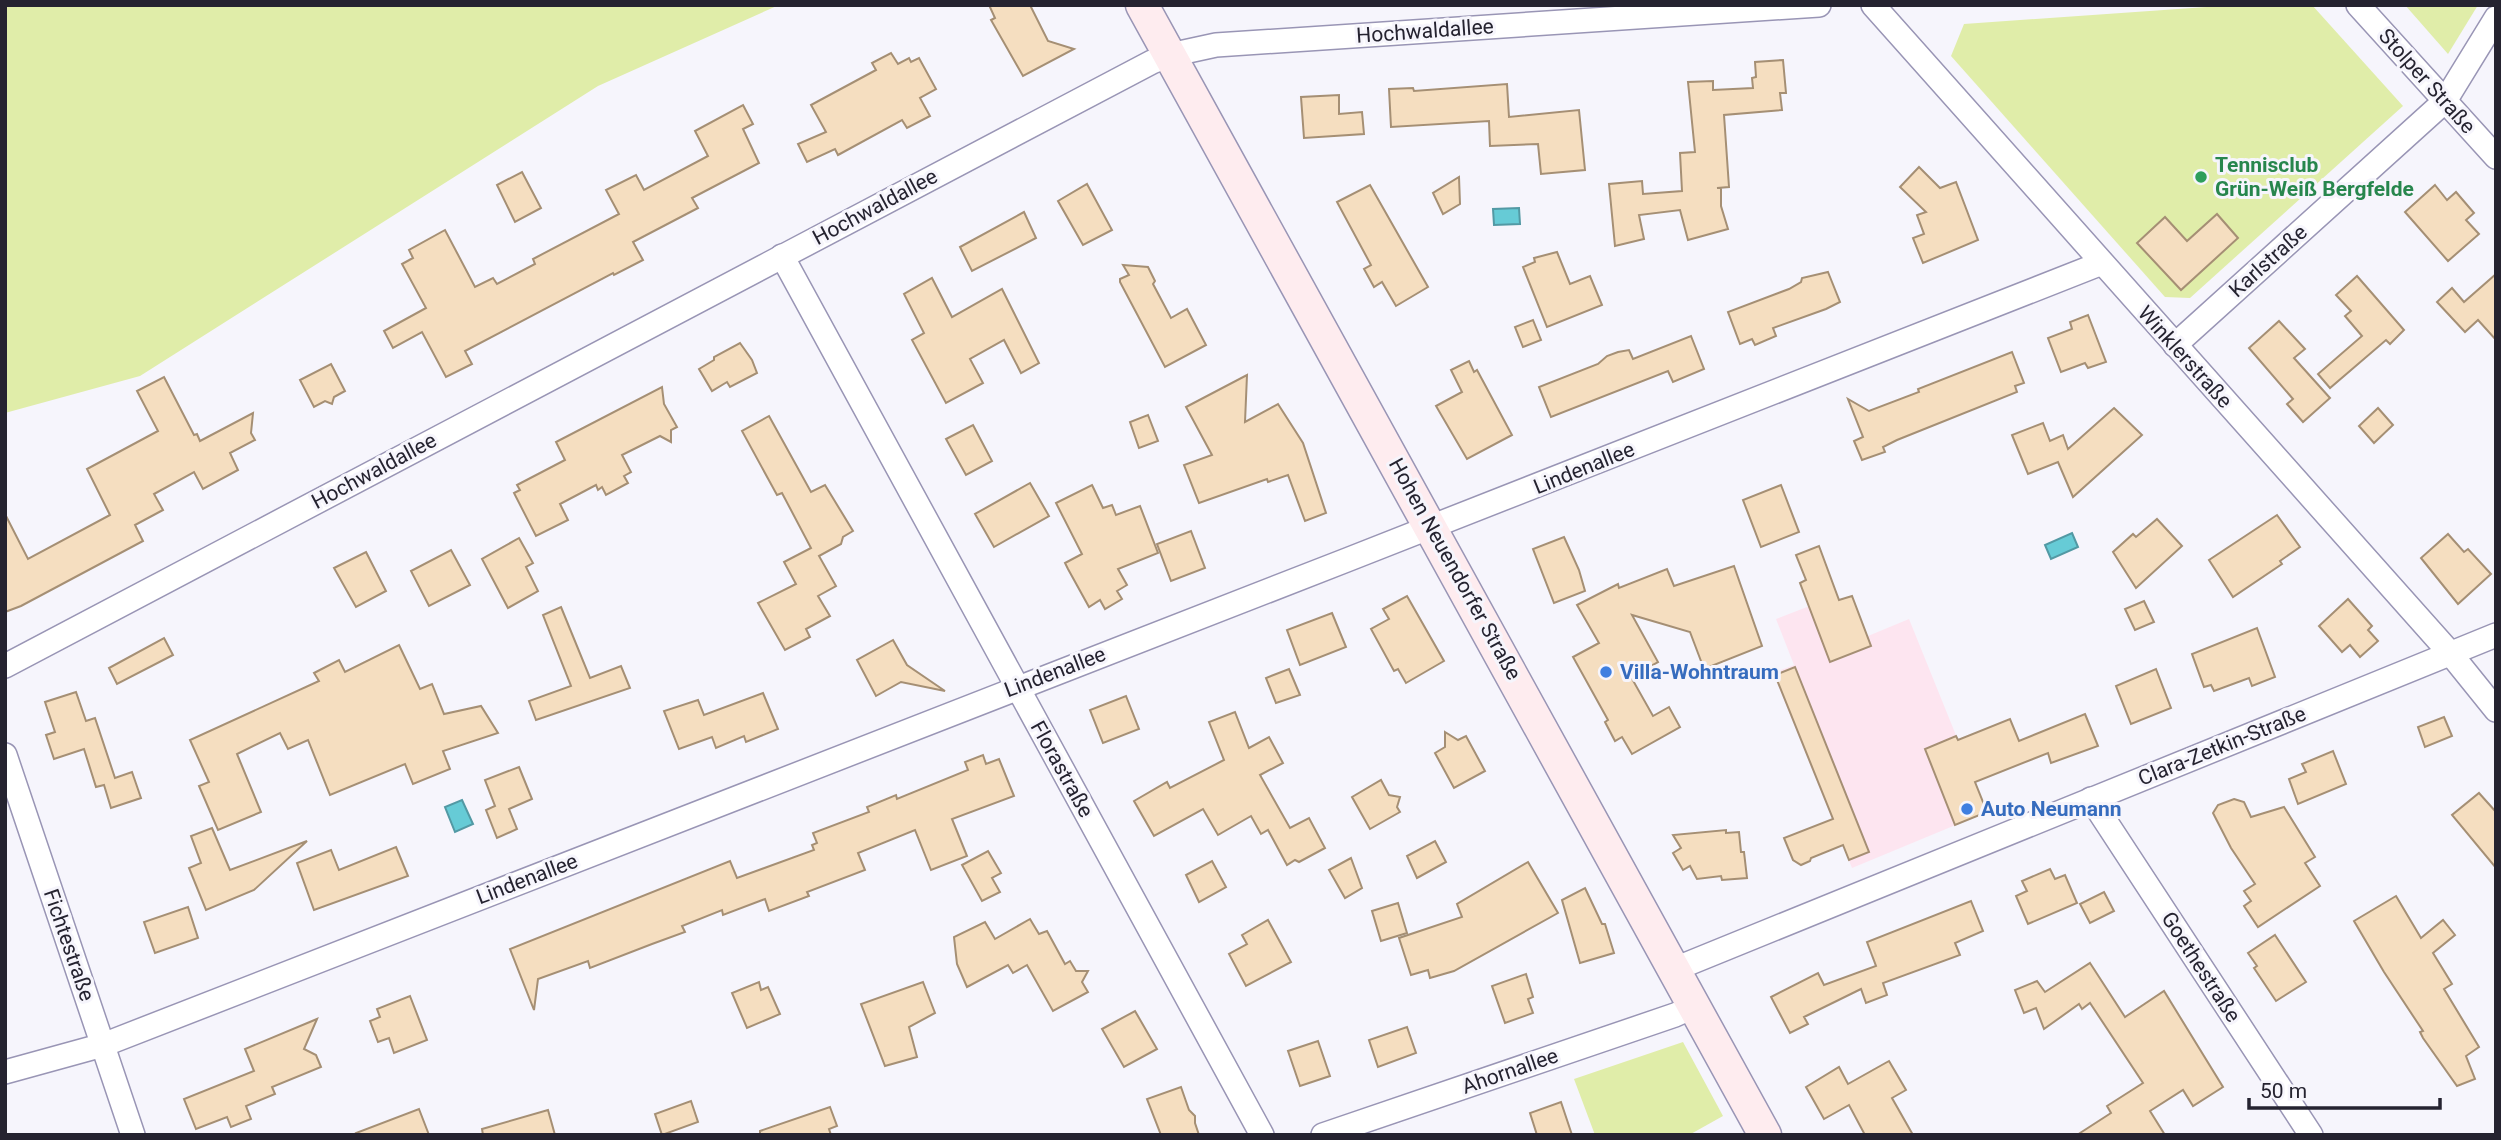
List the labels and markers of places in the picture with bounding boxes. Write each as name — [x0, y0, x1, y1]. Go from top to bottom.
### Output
place label: Tennisclub Grün-Weiß Bergfelde — [2215, 153, 2414, 201]
marker: Tennisclub Grün-Weiß Bergfelde — [2193, 169, 2209, 185]
place label: Villa-Wohntraum — [1620, 660, 1779, 684]
marker: Villa-Wohntraum — [1598, 664, 1614, 680]
place label: Auto Neumann — [1981, 797, 2122, 821]
marker: Auto Neumann — [1959, 801, 1975, 817]

